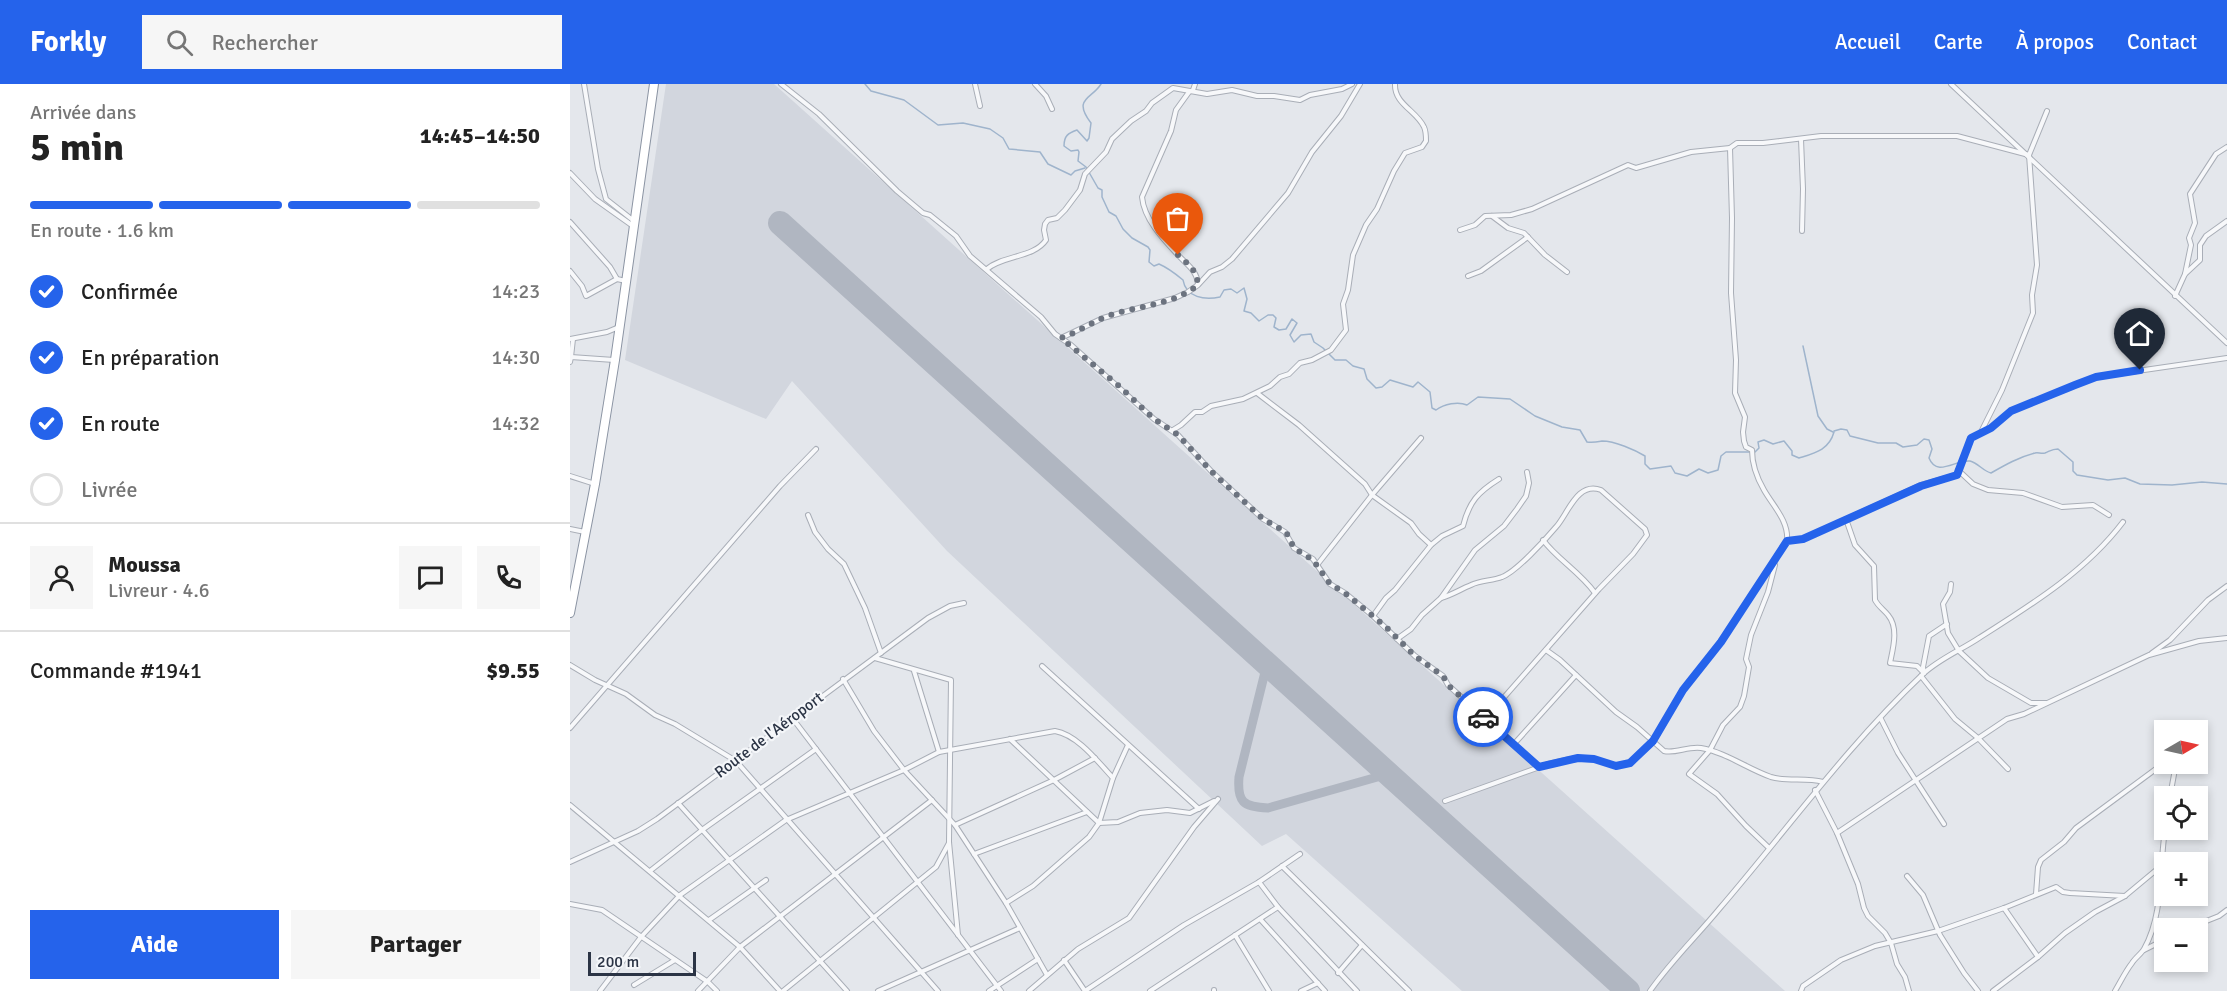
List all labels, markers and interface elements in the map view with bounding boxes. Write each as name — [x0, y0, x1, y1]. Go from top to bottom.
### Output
search box — [142, 15, 562, 69]
text: Forkly — [30, 25, 106, 59]
icon: search — [163, 26, 196, 59]
text: Rechercher — [211, 29, 318, 56]
text: Accueil — [1835, 29, 1901, 55]
text: Carte — [1934, 29, 1983, 55]
text: À propos — [2016, 29, 2094, 55]
text: Contact — [2127, 29, 2197, 55]
text: Arrivée dans — [30, 100, 136, 125]
text: 14:45–14:50 — [420, 122, 540, 149]
text: 5 min — [30, 123, 124, 171]
pin — [1152, 193, 1203, 255]
icon: bag — [1161, 202, 1194, 235]
text: En route · 1.6 km — [30, 218, 174, 243]
icon: check — [30, 275, 63, 308]
text: Confirmée — [81, 278, 178, 305]
text: 14:23 — [491, 279, 540, 304]
pin — [2114, 308, 2165, 370]
icon: home — [2123, 317, 2156, 350]
icon: check — [30, 341, 63, 374]
text: En préparation — [81, 344, 220, 371]
text: 14:30 — [491, 345, 540, 370]
icon: check — [30, 407, 63, 440]
text: En route — [81, 410, 160, 437]
text: 14:32 — [491, 411, 540, 436]
text: Livrée — [81, 476, 138, 503]
button: person — [30, 546, 93, 609]
button: chat — [399, 546, 462, 609]
button: phone — [477, 546, 540, 609]
text: Moussa — [108, 551, 181, 578]
text: Livreur · 4.6 — [108, 578, 209, 603]
text: Commande #1941 — [30, 657, 202, 684]
text: $9.55 — [486, 657, 540, 684]
street label: Route de l'Aéroport — [711, 687, 828, 782]
courier — [1453, 687, 1513, 747]
icon: car — [1467, 701, 1500, 734]
north arrow — [2154, 720, 2208, 774]
map controls — [2154, 720, 2208, 972]
button: locate — [2154, 786, 2208, 840]
button: + — [2154, 852, 2208, 906]
button: Aide — [30, 910, 279, 979]
button: Partager — [291, 910, 540, 979]
button: − — [2154, 918, 2208, 972]
scale bar — [588, 949, 696, 976]
text: 200 m — [597, 952, 639, 972]

